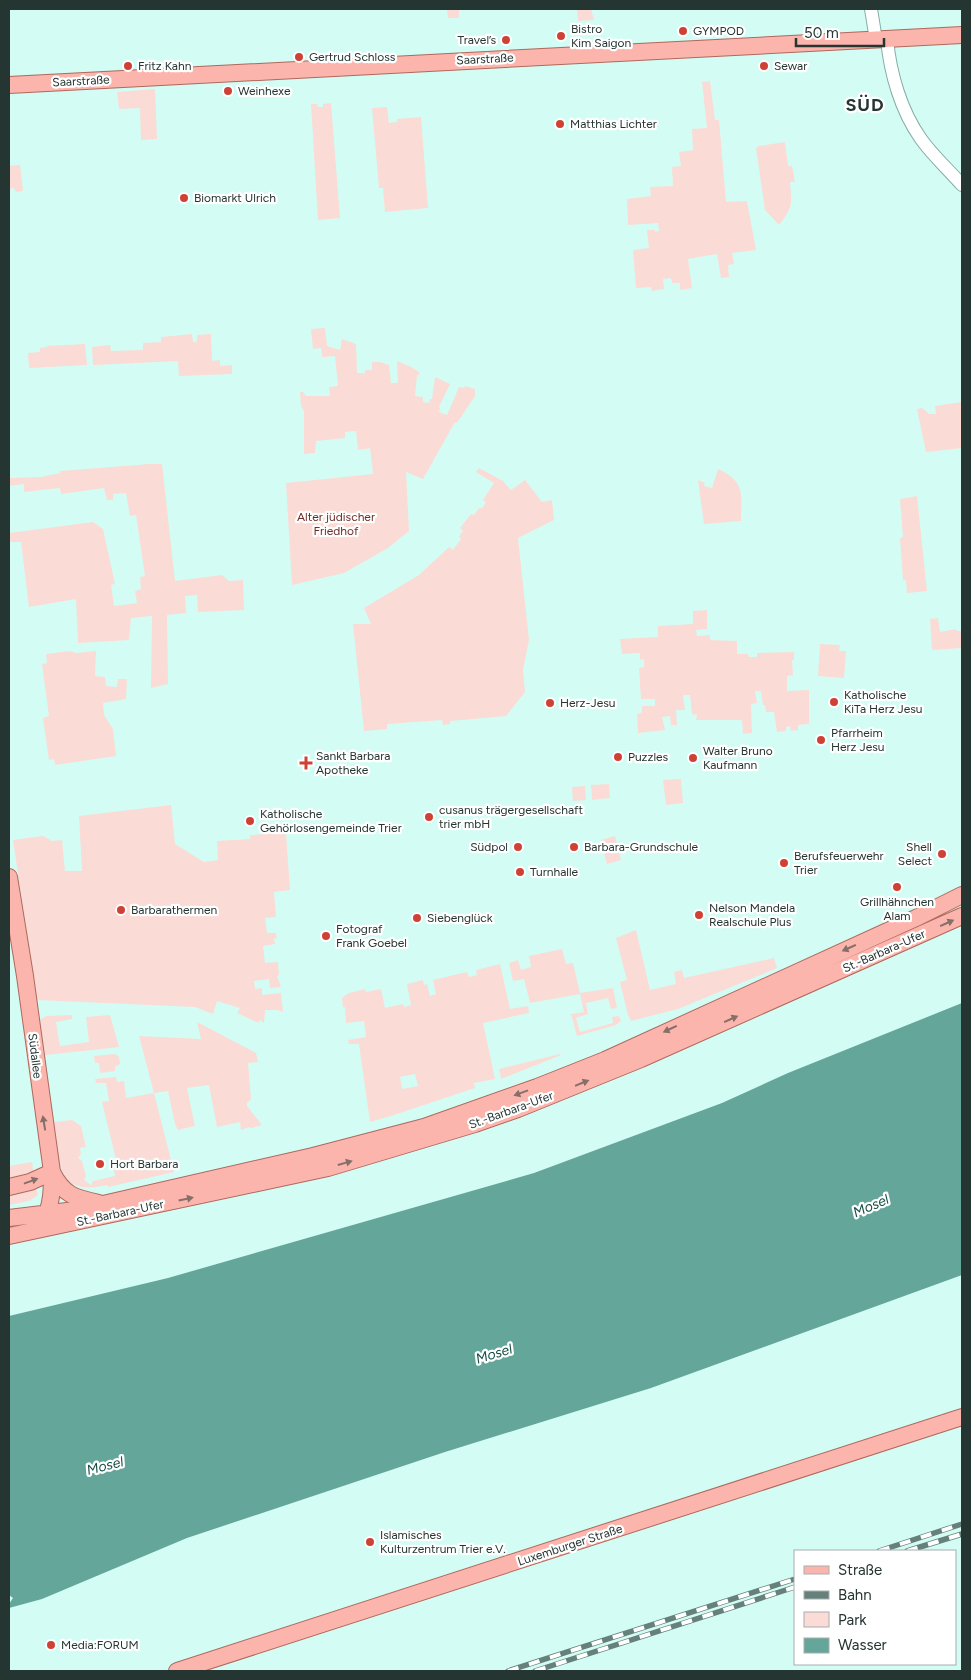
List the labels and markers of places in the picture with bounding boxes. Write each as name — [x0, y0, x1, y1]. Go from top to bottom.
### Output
place label: Bistro Kim Saigon — [571, 22, 632, 50]
place label: GYMPOD — [693, 24, 744, 38]
marker: GYMPOD — [677, 25, 689, 37]
marker: Bistro Kim Saigon — [555, 30, 567, 42]
place label: Travel’s — [458, 33, 496, 47]
marker: Travel’s — [500, 34, 512, 46]
place label: Gertrud Schloss — [309, 50, 396, 64]
marker: Gertrud Schloss — [293, 51, 305, 63]
place label: Fritz Kahn — [138, 59, 192, 73]
place label: Sewar — [774, 59, 807, 73]
marker: Fritz Kahn — [122, 60, 134, 72]
marker: Sewar — [758, 60, 770, 72]
place label: Weinhexe — [238, 84, 291, 98]
marker: Weinhexe — [222, 85, 234, 97]
place label: Matthias Lichter — [570, 117, 657, 131]
marker: Matthias Lichter — [554, 118, 566, 130]
place label: Biomarkt Ulrich — [194, 191, 276, 205]
marker: Biomarkt Ulrich — [178, 192, 190, 204]
place label: Katholische KiTa Herz Jesu — [844, 688, 923, 716]
place label: Herz-Jesu — [560, 696, 616, 710]
marker: Katholische KiTa Herz Jesu — [828, 696, 840, 708]
marker: Herz-Jesu — [544, 697, 556, 709]
place label: Pfarrheim Herz Jesu — [831, 726, 885, 754]
marker: Pfarrheim Herz Jesu — [815, 734, 827, 746]
place label: Walter Bruno Kaufmann — [703, 744, 773, 772]
place label: Sankt Barbara Apotheke — [316, 749, 390, 777]
place label: Puzzles — [628, 750, 669, 764]
marker: Puzzles — [612, 751, 624, 763]
marker: Walter Bruno Kaufmann — [687, 752, 699, 764]
marker: Sankt Barbara Apotheke — [300, 757, 312, 769]
place label: cusanus trägergesellschaft trier mbH — [439, 803, 584, 831]
place label: Katholische Gehörlosengemeinde Trier — [260, 807, 402, 835]
marker: cusanus trägergesellschaft trier mbH — [423, 811, 435, 823]
marker: Katholische Gehörlosengemeinde Trier — [244, 815, 256, 827]
place label: Südpol — [470, 840, 508, 854]
place label: Barbara-Grundschule — [584, 840, 699, 854]
place label: Shell Select — [898, 840, 932, 868]
marker: Südpol — [512, 841, 524, 853]
marker: Barbara-Grundschule — [568, 841, 580, 853]
marker: Shell Select — [936, 848, 948, 860]
place label: Berufsfeuerwehr Trier — [794, 849, 883, 877]
marker: Berufsfeuerwehr Trier — [778, 857, 790, 869]
place label: Turnhalle — [530, 865, 579, 879]
marker: Turnhalle — [514, 866, 526, 878]
marker: Grillhähnchen Alam — [891, 881, 903, 893]
place label: Grillhähnchen Alam — [860, 895, 934, 923]
place label: Nelson Mandela Realschule Plus — [709, 901, 795, 929]
place label: Barbarathermen — [131, 903, 217, 917]
marker: Barbarathermen — [115, 904, 127, 916]
marker: Nelson Mandela Realschule Plus — [693, 909, 705, 921]
place label: Siebenglück — [427, 911, 493, 925]
marker: Siebenglück — [411, 912, 423, 924]
place label: Fotograf Frank Goebel — [336, 922, 407, 950]
marker: Fotograf Frank Goebel — [320, 930, 332, 942]
place label: Hort Barbara — [110, 1157, 178, 1171]
marker: Hort Barbara — [94, 1158, 106, 1170]
place label: Islamisches Kulturzentrum Trier e.V. — [380, 1528, 506, 1556]
marker: Islamisches Kulturzentrum Trier e.V. — [364, 1536, 376, 1548]
place label: Media:FORUM — [61, 1638, 139, 1652]
marker: Media:FORUM — [45, 1639, 57, 1651]

